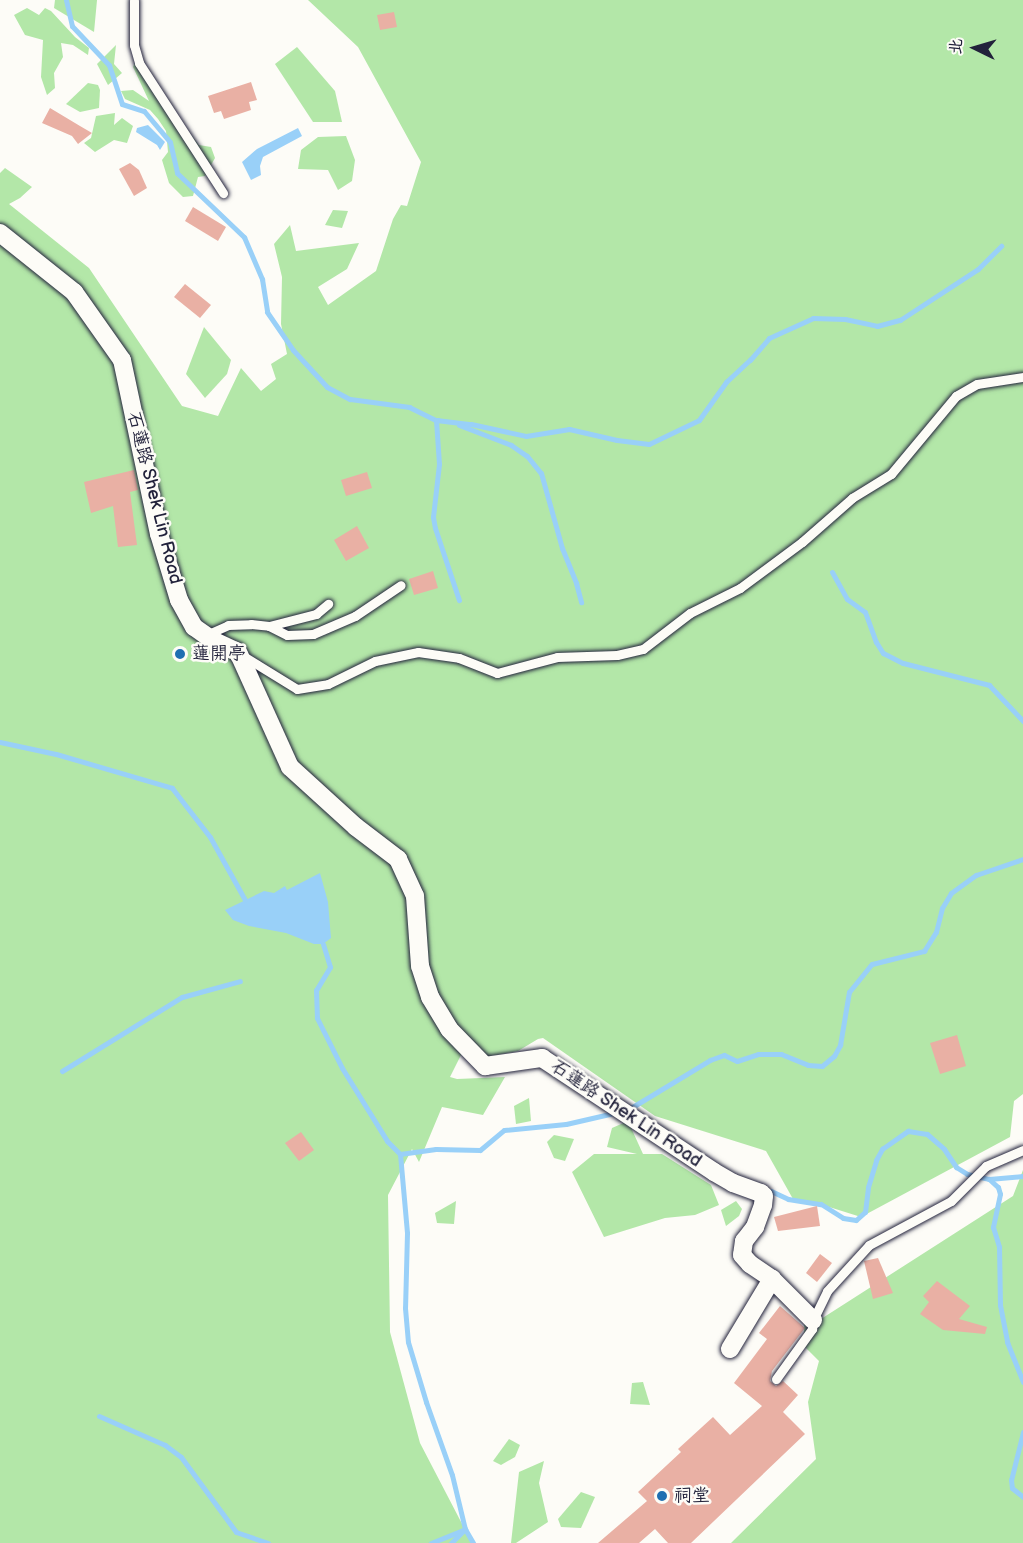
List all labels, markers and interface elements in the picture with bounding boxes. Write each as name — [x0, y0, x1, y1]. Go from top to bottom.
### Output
north arrow — [945, 18, 1005, 78]
text: 北 — [946, 38, 967, 55]
street label: 石蓮路 Shek Lin Road — [122, 409, 186, 587]
place label: 蓮開亭 — [192, 643, 246, 665]
marker: 蓮開亭 — [173, 647, 187, 661]
street label: 石蓮路 Shek Lin Road — [547, 1056, 705, 1172]
place label: 祠堂 — [674, 1485, 710, 1507]
marker: 祠堂 — [655, 1489, 669, 1503]

